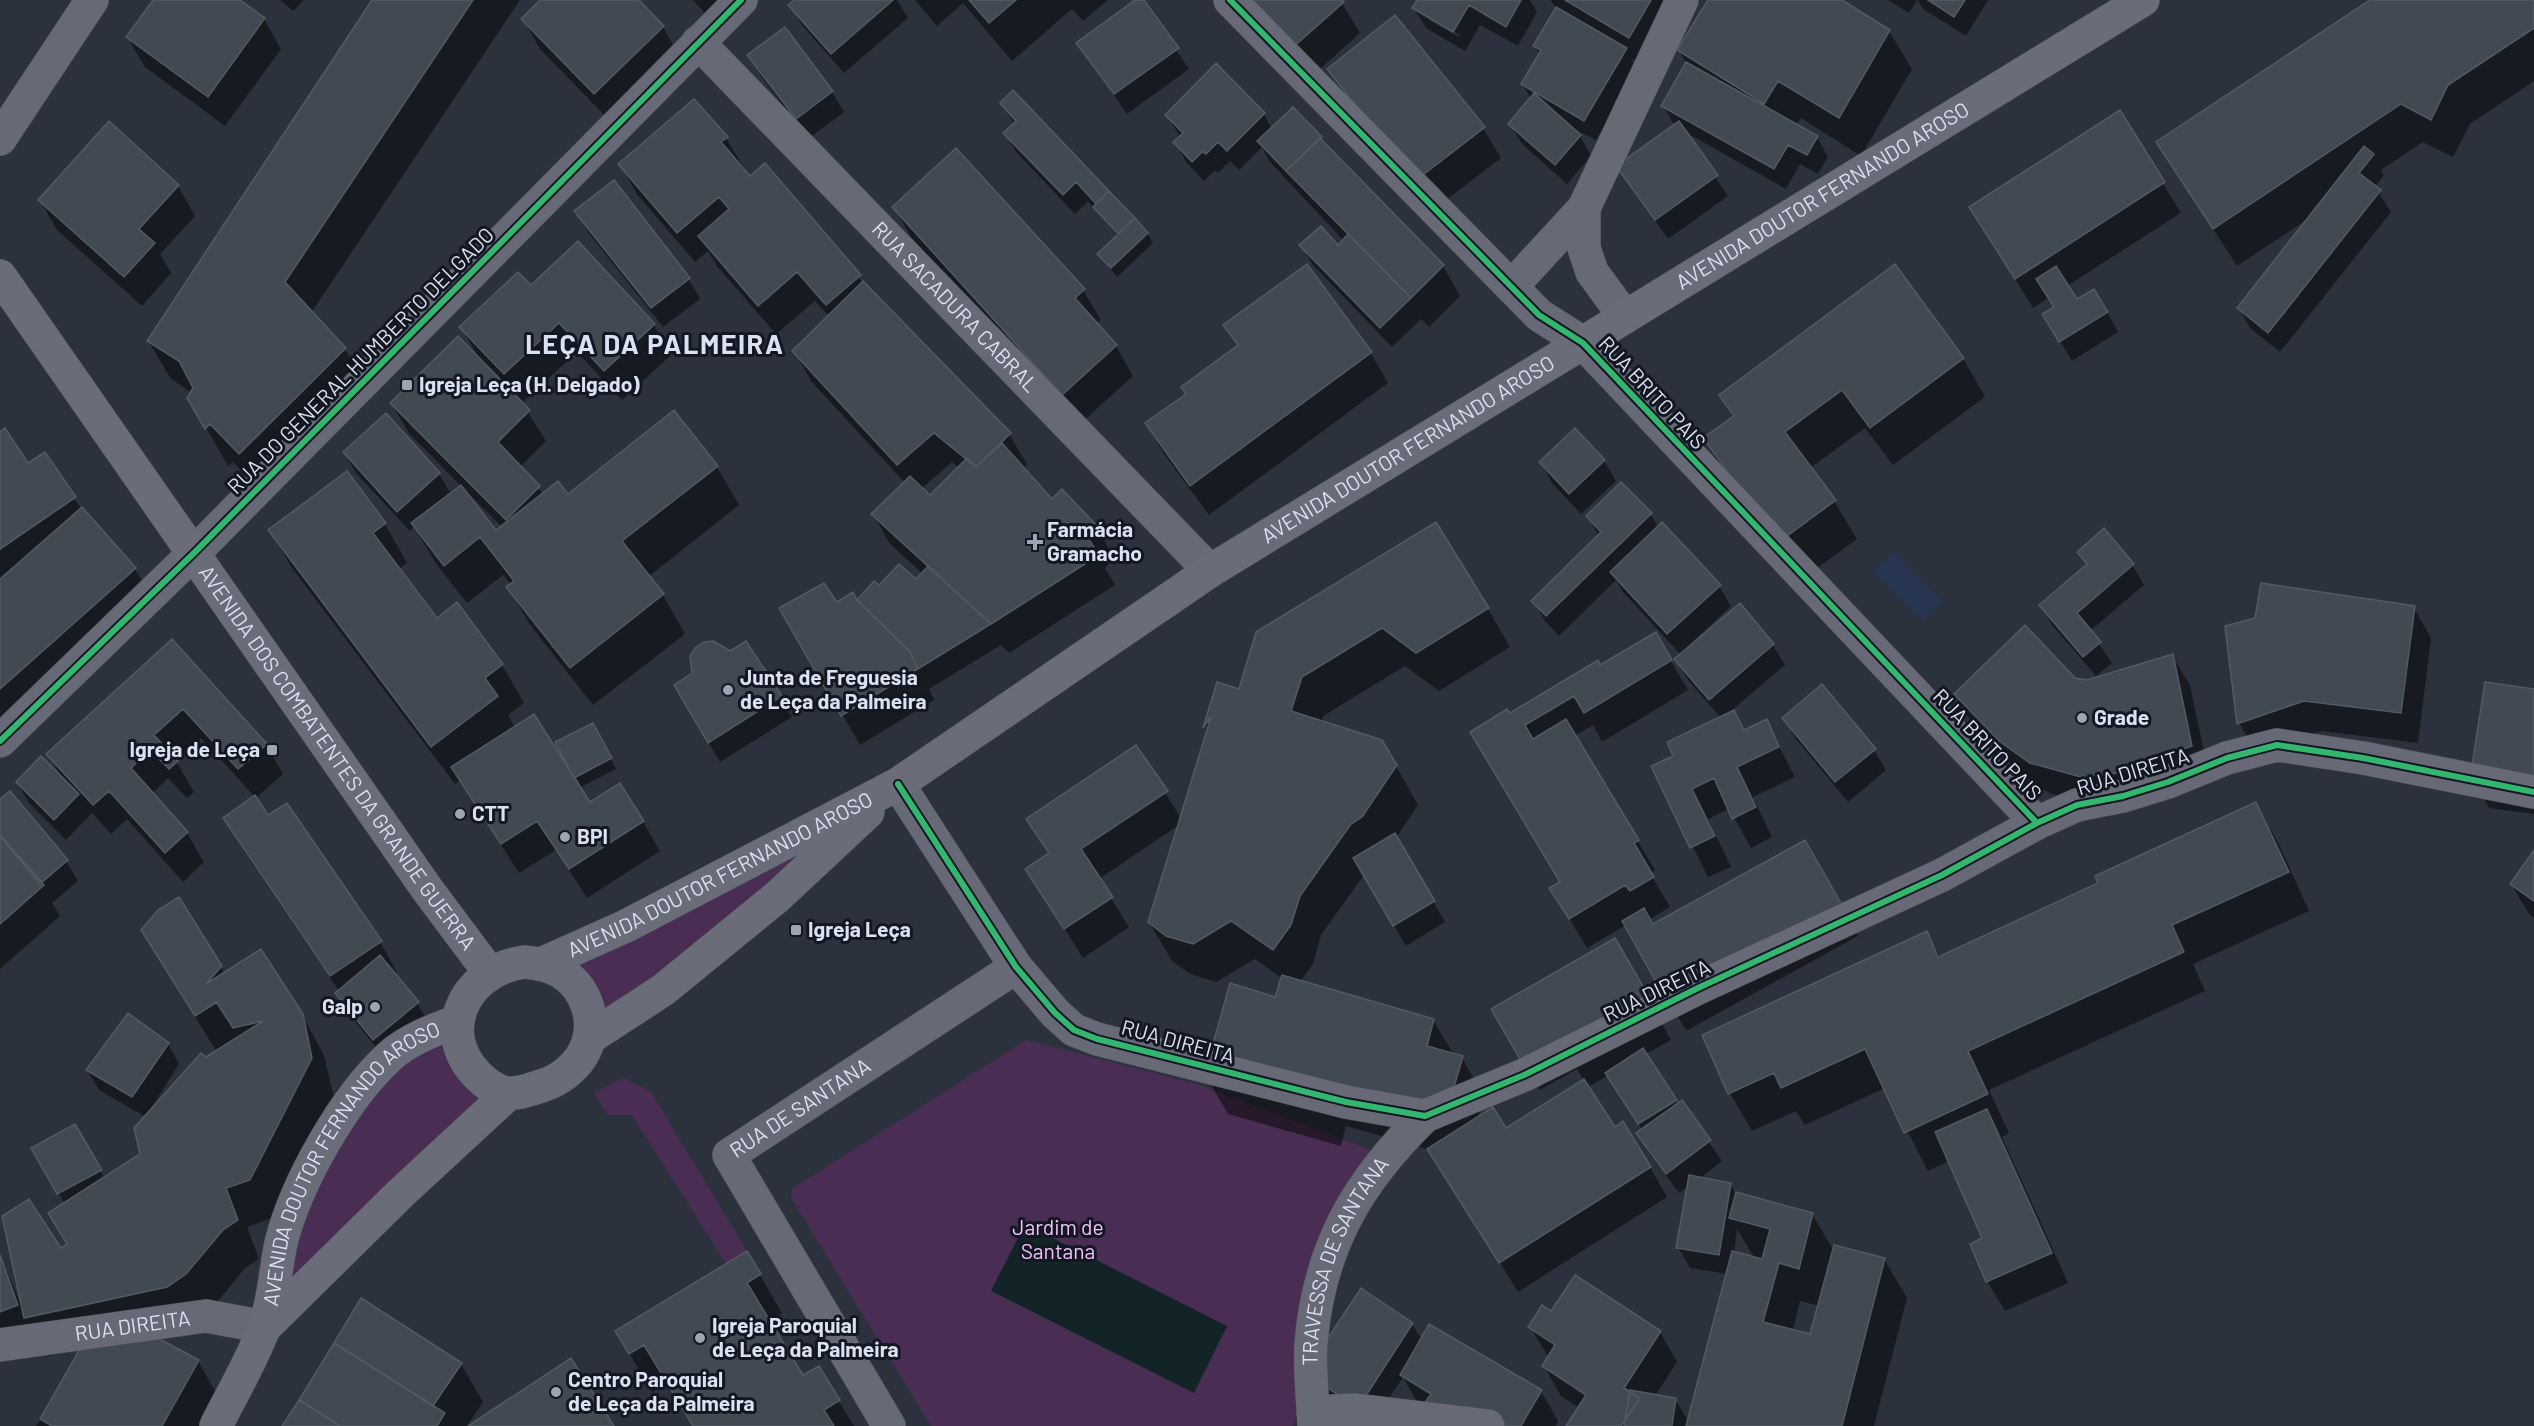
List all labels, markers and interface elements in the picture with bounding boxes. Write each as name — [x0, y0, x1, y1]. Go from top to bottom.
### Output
street label: AVENIDA DOUTOR FERNANDO AROSO — [1671, 96, 1973, 294]
street label: RUA SACADURA CABRAL — [868, 216, 1044, 397]
street label: RUA DO GENERAL HUMBERTO DELGADO — [222, 222, 498, 498]
district label: LEÇA DA PALMEIRA — [525, 327, 785, 359]
street label: RUA BRITO PAIS — [1594, 330, 1712, 454]
street label: AVENIDA DOUTOR FERNANDO AROSO — [1256, 349, 1558, 548]
place label: Igreja Leça (H. Delgado) — [419, 371, 640, 396]
marker: Igreja Leça (H. Delgado) — [400, 378, 414, 392]
place label: Farmácia Gramacho — [1047, 516, 1142, 565]
marker: Farmácia Gramacho — [1028, 535, 1042, 549]
street label: AVENIDA DOS COMBATENTES DA GRANDE GUERRA — [194, 560, 482, 954]
place label: Junta de Freguesia de Leça da Palmeira — [740, 664, 927, 713]
marker: Junta de Freguesia de Leça da Palmeira — [721, 683, 735, 697]
street label: RUA BRITO PAIS — [1929, 683, 2048, 805]
place label: Grade — [2094, 704, 2149, 729]
marker: Grade — [2075, 711, 2089, 725]
place label: Igreja de Leça — [130, 736, 260, 761]
street label: RUA DIREITA — [2073, 742, 2192, 800]
marker: Igreja de Leça — [265, 743, 279, 757]
street label: AVENIDA DOUTOR FERNANDO AROSO — [563, 786, 876, 962]
place label: CTT — [472, 800, 509, 825]
marker: CTT — [453, 807, 467, 821]
place label: BPI — [577, 823, 608, 848]
marker: BPI — [558, 830, 572, 844]
place label: Igreja Leça — [808, 916, 911, 941]
marker: Igreja Leça — [789, 923, 803, 937]
street label: RUA DIREITA — [1599, 953, 1714, 1026]
place label: Galp — [322, 993, 363, 1018]
marker: Galp — [368, 1000, 382, 1014]
street label: RUA DIREITA — [1119, 1013, 1238, 1068]
street label: AVENIDA DOUTOR FERNANDO AROSO — [257, 1015, 443, 1308]
street label: RUA DE SANTANA — [725, 1052, 875, 1162]
street label: TRAVESSA DE SANTANA — [1296, 1151, 1393, 1366]
park label: Jardim de Santana — [1012, 1214, 1104, 1263]
street label: RUA DIREITA — [73, 1304, 192, 1345]
place label: Igreja Paroquial de Leça da Palmeira — [712, 1312, 899, 1361]
marker: Igreja Paroquial de Leça da Palmeira — [693, 1331, 707, 1345]
place label: Centro Paroquial de Leça da Palmeira — [568, 1366, 755, 1415]
marker: Centro Paroquial de Leça da Palmeira — [549, 1385, 563, 1399]

